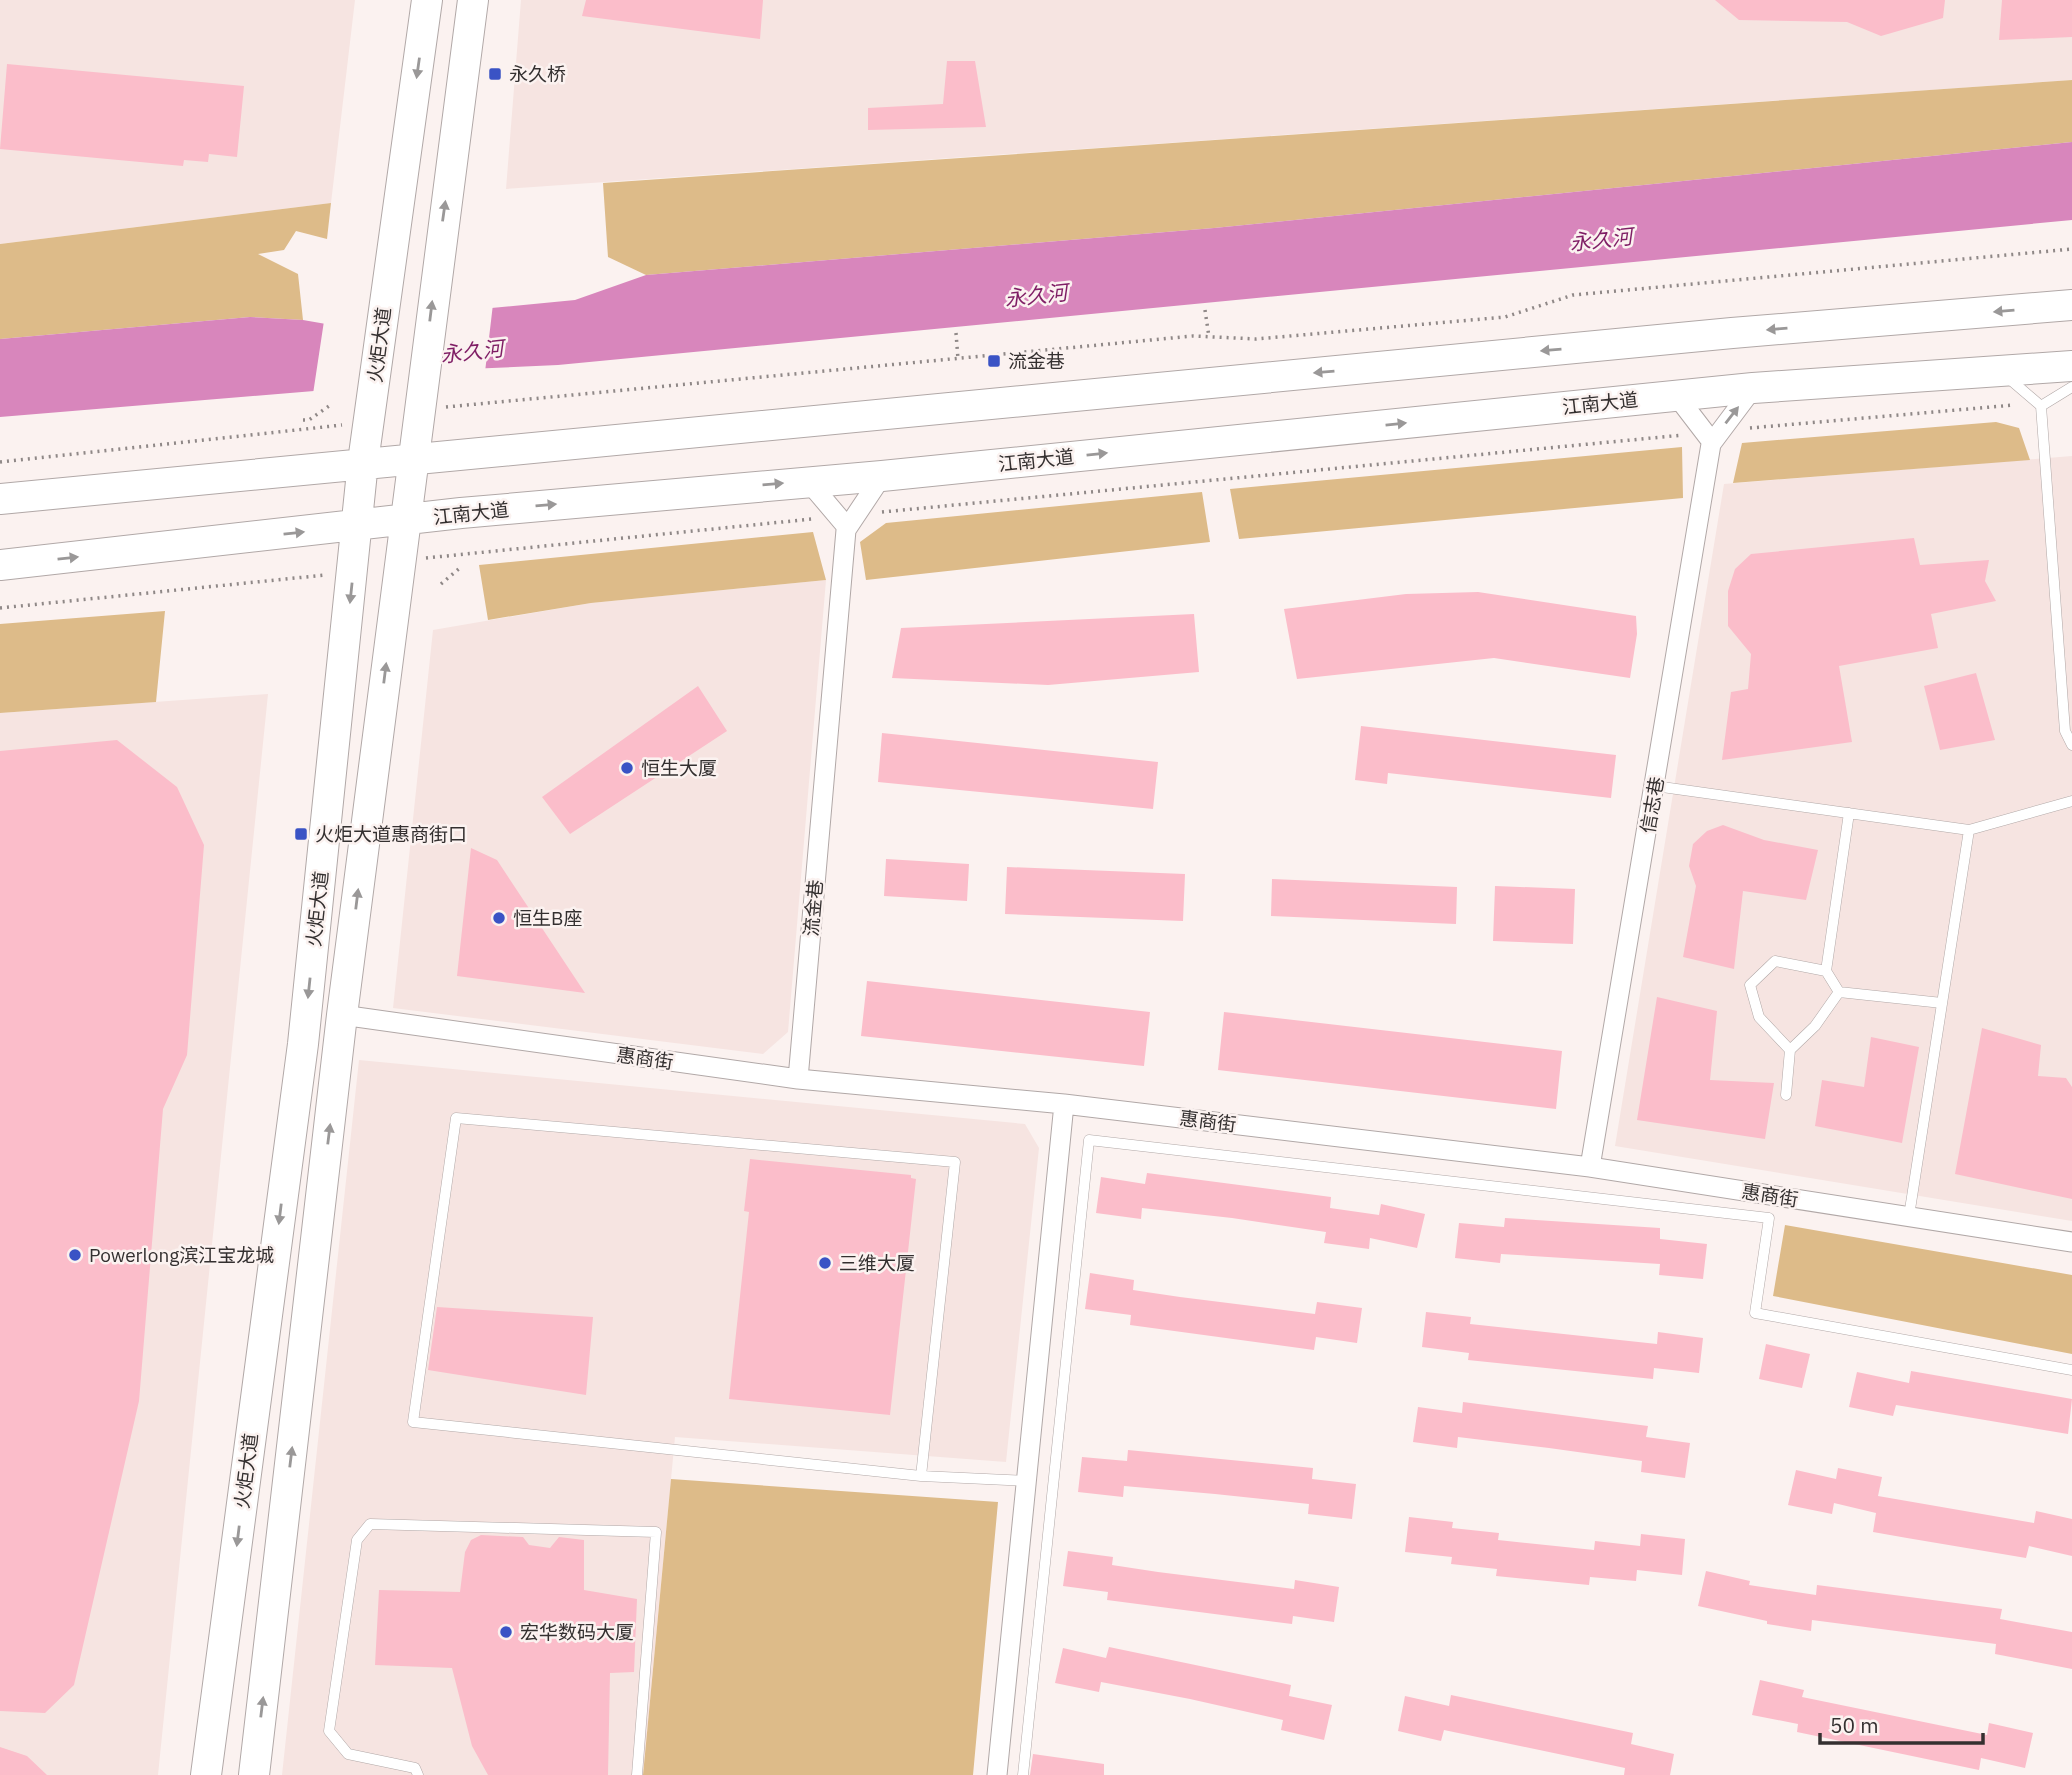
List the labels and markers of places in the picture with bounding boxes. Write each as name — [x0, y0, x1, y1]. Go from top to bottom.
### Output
place label: 永久桥 — [509, 62, 566, 86]
marker: 永久桥 — [487, 66, 503, 82]
place label: 流金巷 — [1008, 349, 1065, 373]
marker: 流金巷 — [986, 353, 1002, 369]
place label: 恒生大厦 — [641, 756, 717, 780]
marker: 恒生大厦 — [619, 760, 635, 776]
place label: 火炬大道惠商街口 — [315, 822, 467, 846]
marker: 火炬大道惠商街口 — [293, 826, 309, 842]
place label: 恒生B座 — [513, 906, 582, 930]
marker: 恒生B座 — [491, 910, 507, 926]
place label: Powerlong滨江宝龙城 — [89, 1243, 274, 1267]
marker: Powerlong滨江宝龙城 — [67, 1247, 83, 1263]
place label: 三维大厦 — [839, 1251, 915, 1275]
marker: 三维大厦 — [817, 1255, 833, 1271]
place label: 宏华数码大厦 — [520, 1620, 634, 1644]
marker: 宏华数码大厦 — [498, 1624, 514, 1640]

